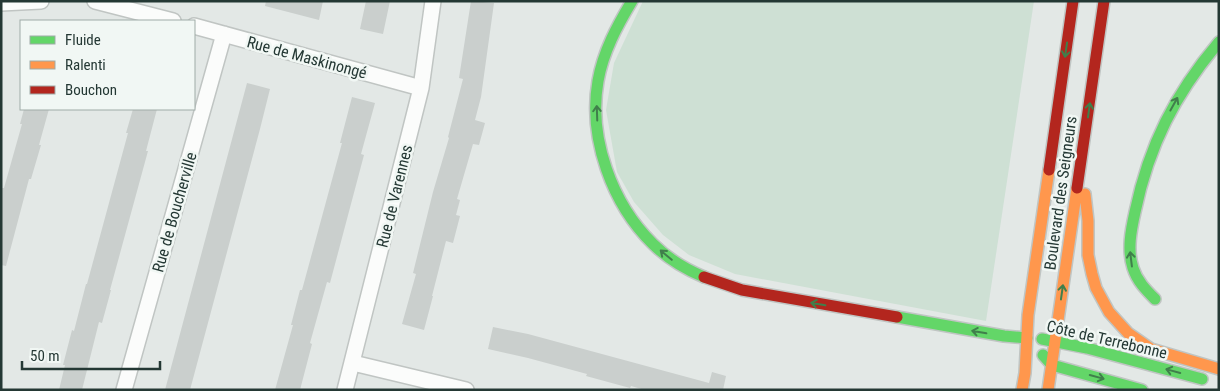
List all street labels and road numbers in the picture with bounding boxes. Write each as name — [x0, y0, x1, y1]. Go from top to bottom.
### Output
street label: Rue de Maskinongé — [245, 32, 369, 83]
street label: Boulevard des Seigneurs — [1040, 115, 1081, 271]
street label: Rue de Varennes — [373, 143, 416, 250]
street label: Rue de Boucherville — [148, 150, 201, 274]
street label: Côte de Terrebonne — [1045, 316, 1169, 363]

